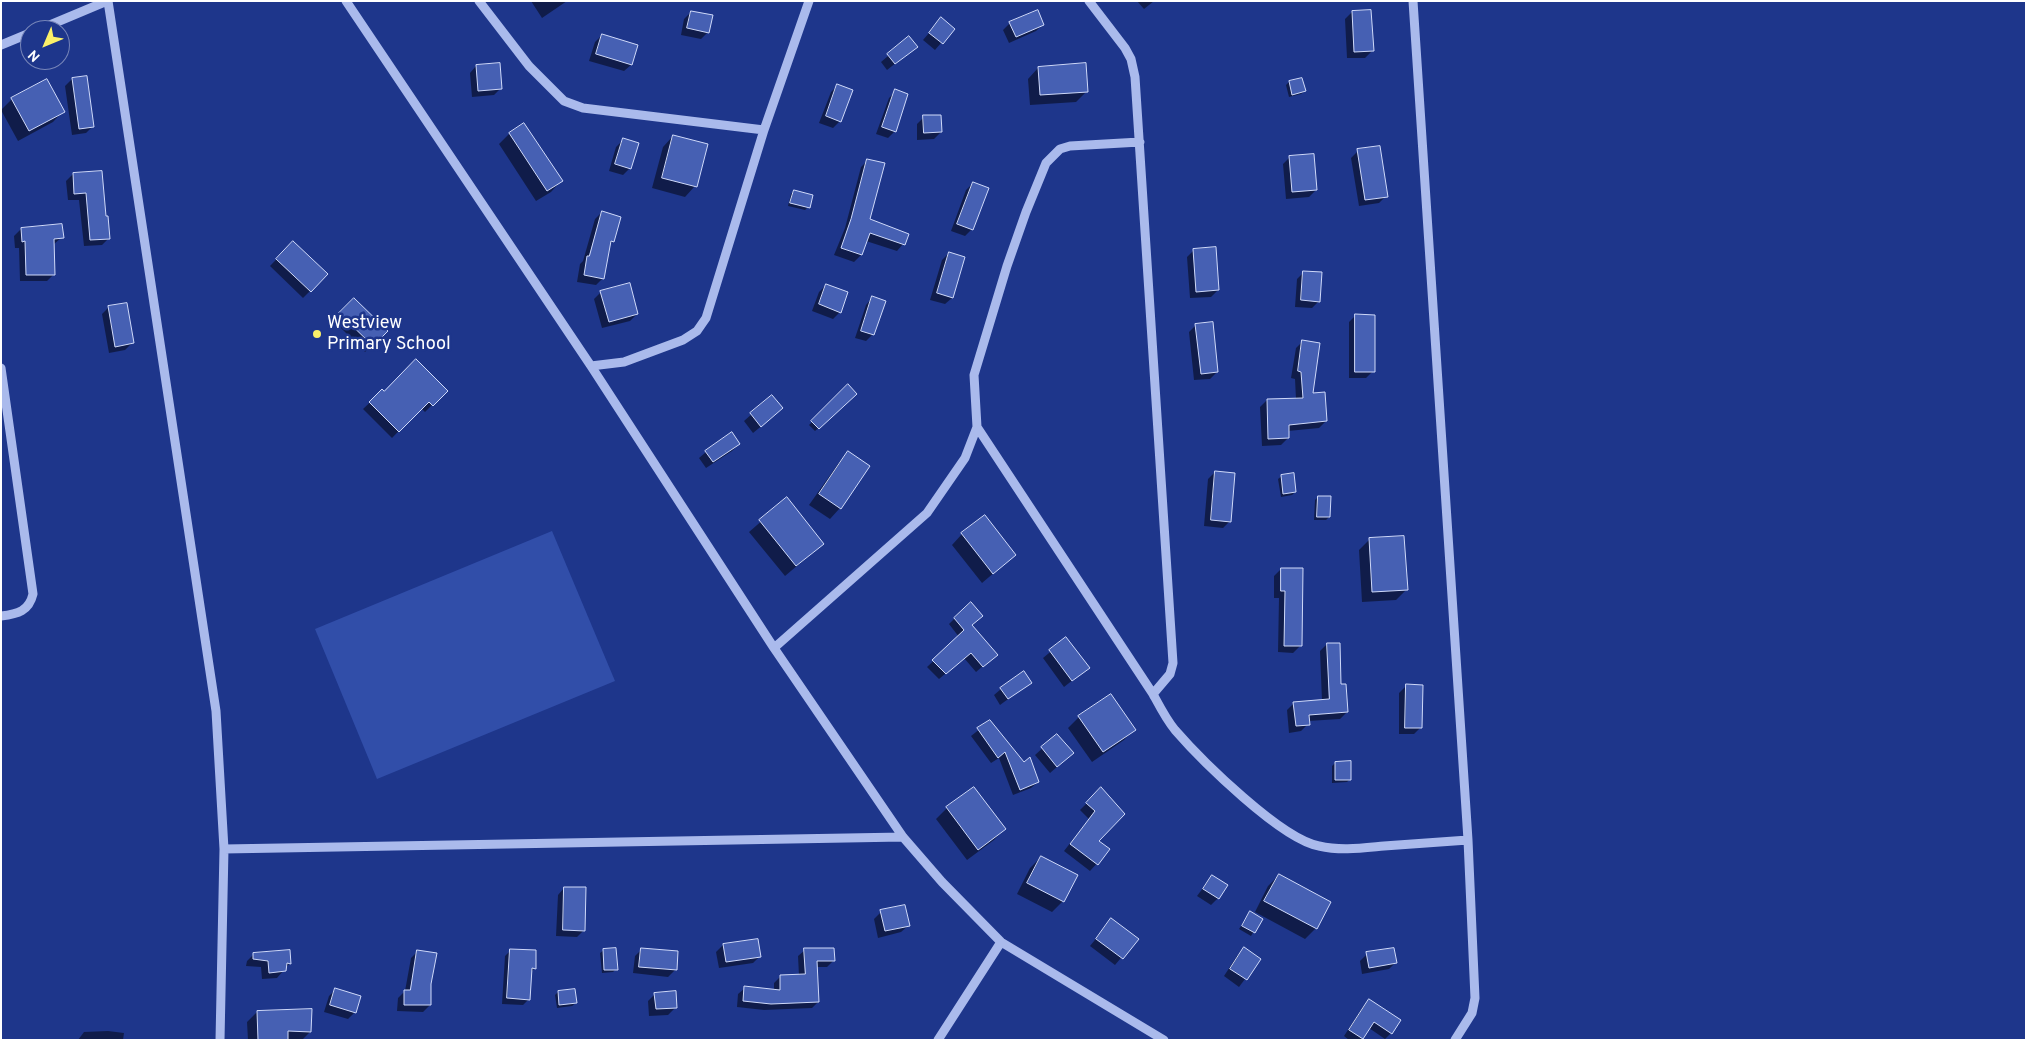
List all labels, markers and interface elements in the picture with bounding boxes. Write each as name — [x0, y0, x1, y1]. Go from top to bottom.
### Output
north arrow — [20, 20, 70, 70]
text: N — [25, 46, 44, 65]
place label: Westview Primary School — [327, 313, 451, 356]
marker: Westview Primary School — [311, 328, 323, 340]

